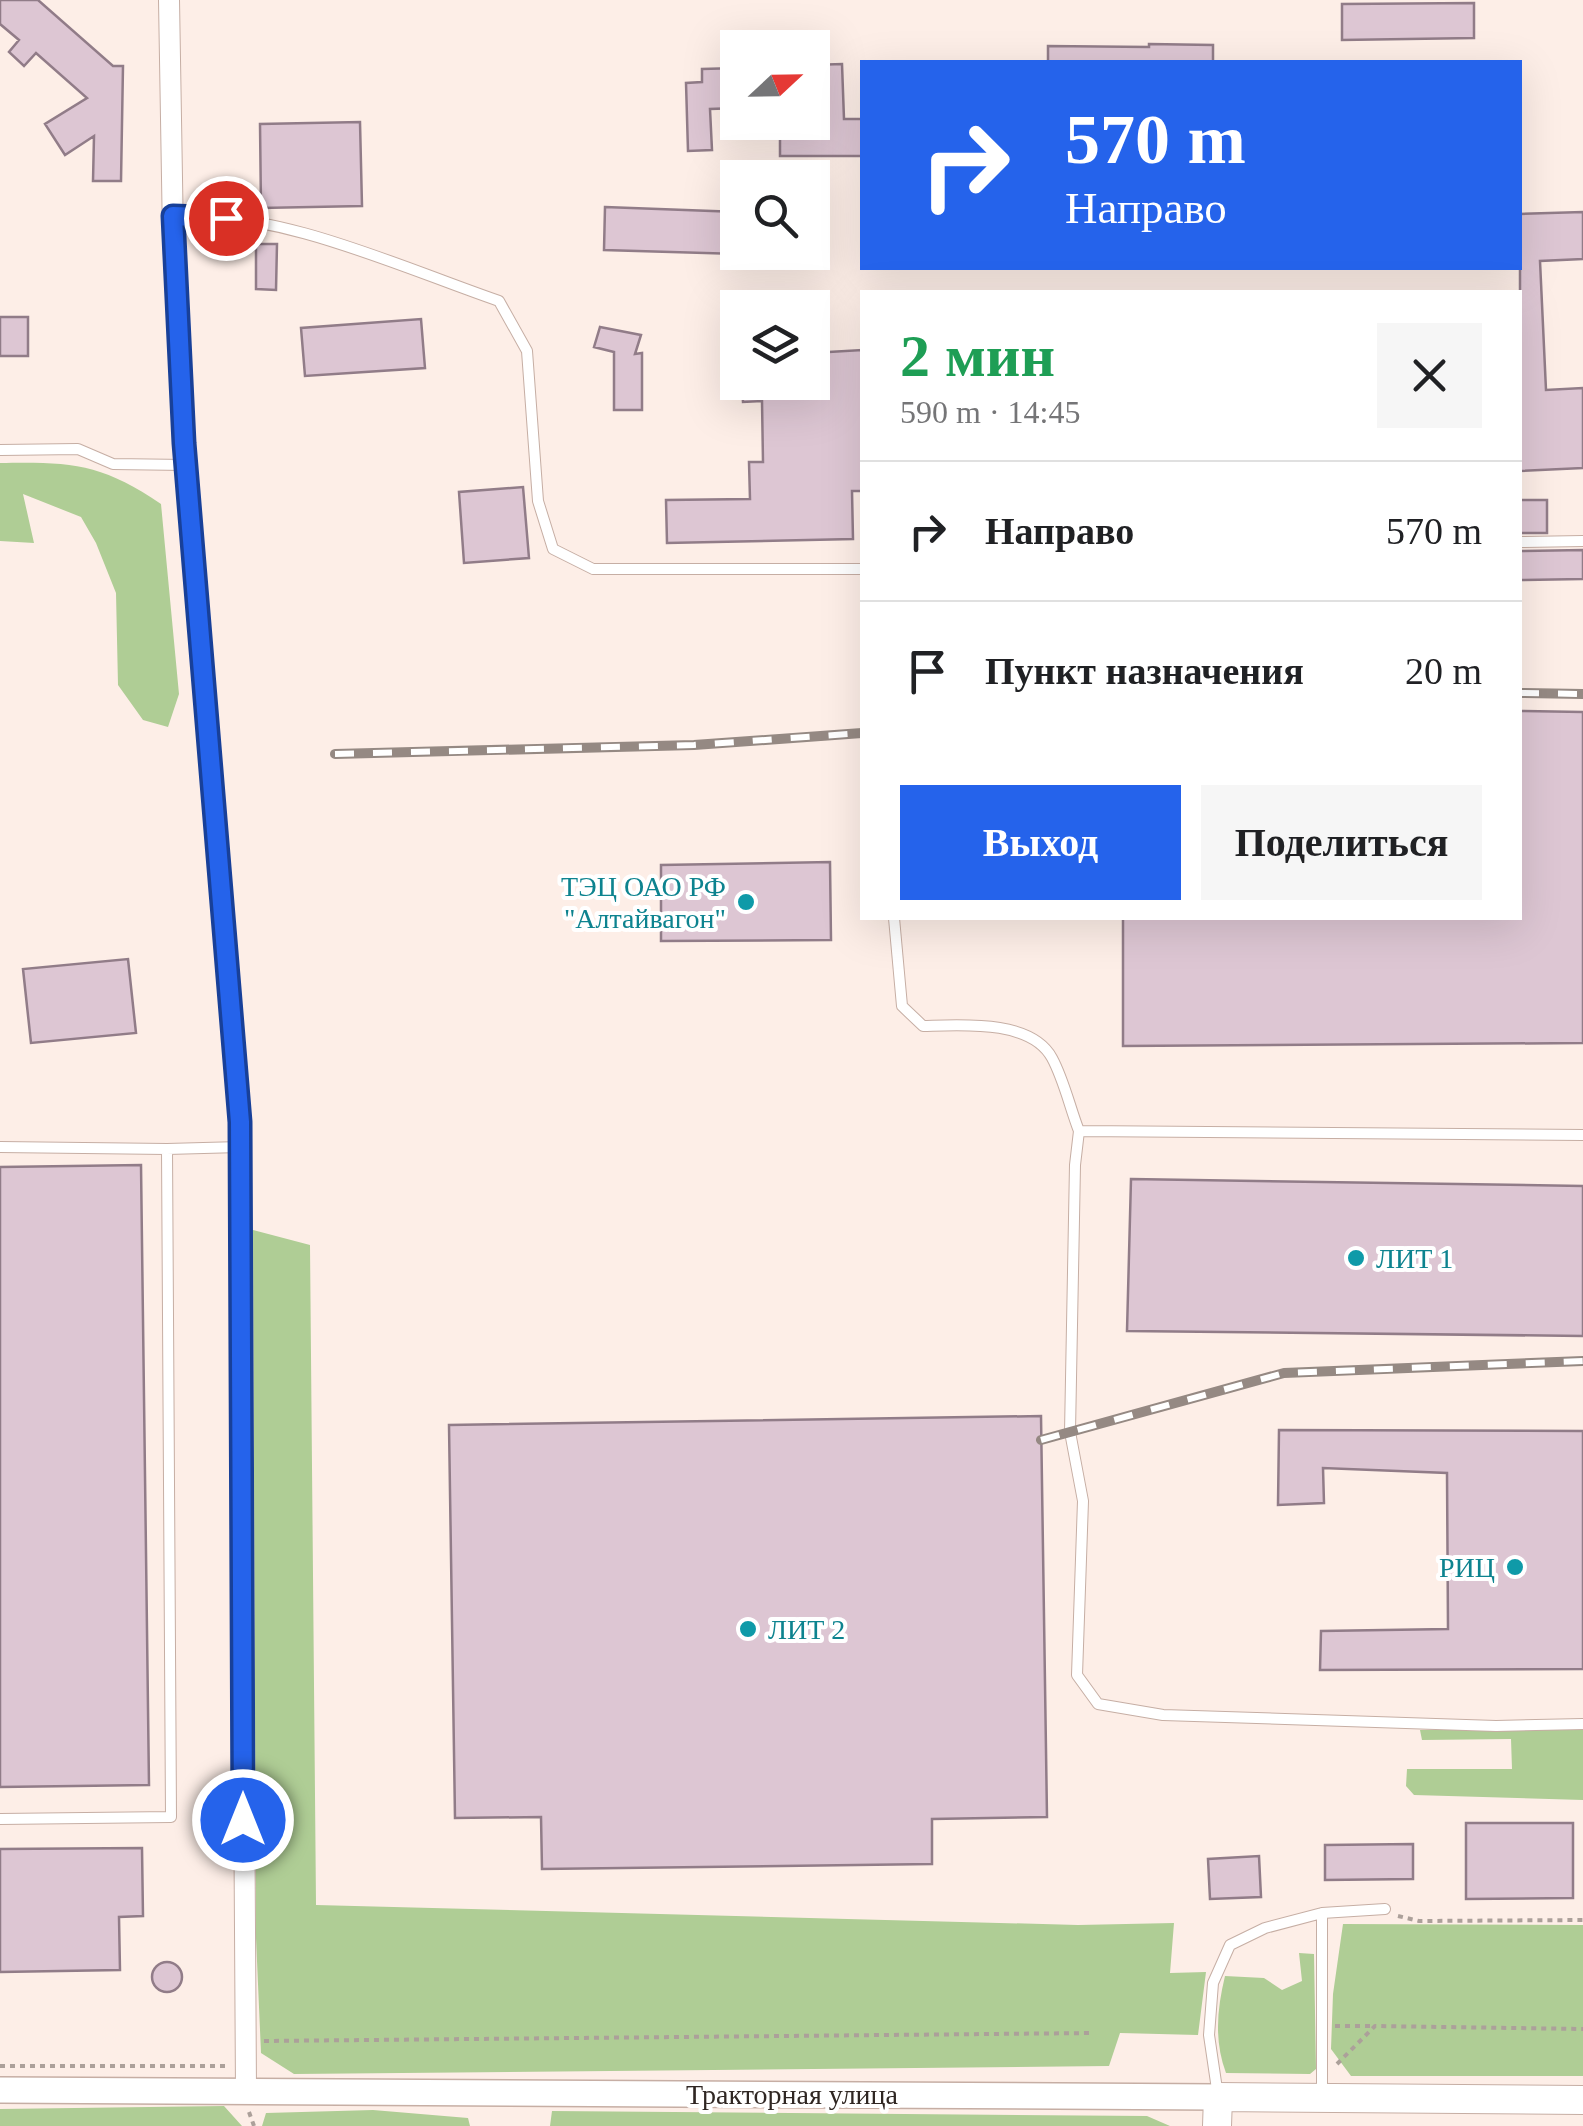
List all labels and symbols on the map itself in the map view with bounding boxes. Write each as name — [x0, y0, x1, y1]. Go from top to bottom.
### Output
north arrow — [720, 30, 830, 140]
pin — [184, 176, 269, 261]
place label: ТЭЦ ОАО РФ "Алтайвагон" — [561, 871, 726, 934]
marker: ТЭЦ ОАО РФ "Алтайвагон" — [735, 891, 757, 913]
place label: ЛИТ 1 — [1376, 1243, 1453, 1274]
marker: ЛИТ 1 — [1345, 1247, 1367, 1269]
place label: РИЦ — [1439, 1552, 1495, 1583]
marker: РИЦ — [1504, 1556, 1526, 1578]
place label: ЛИТ 2 — [768, 1614, 845, 1645]
marker: ЛИТ 2 — [737, 1618, 759, 1640]
position arrow — [191, 1768, 295, 1872]
street label: Тракторная улица — [686, 2079, 899, 2110]

